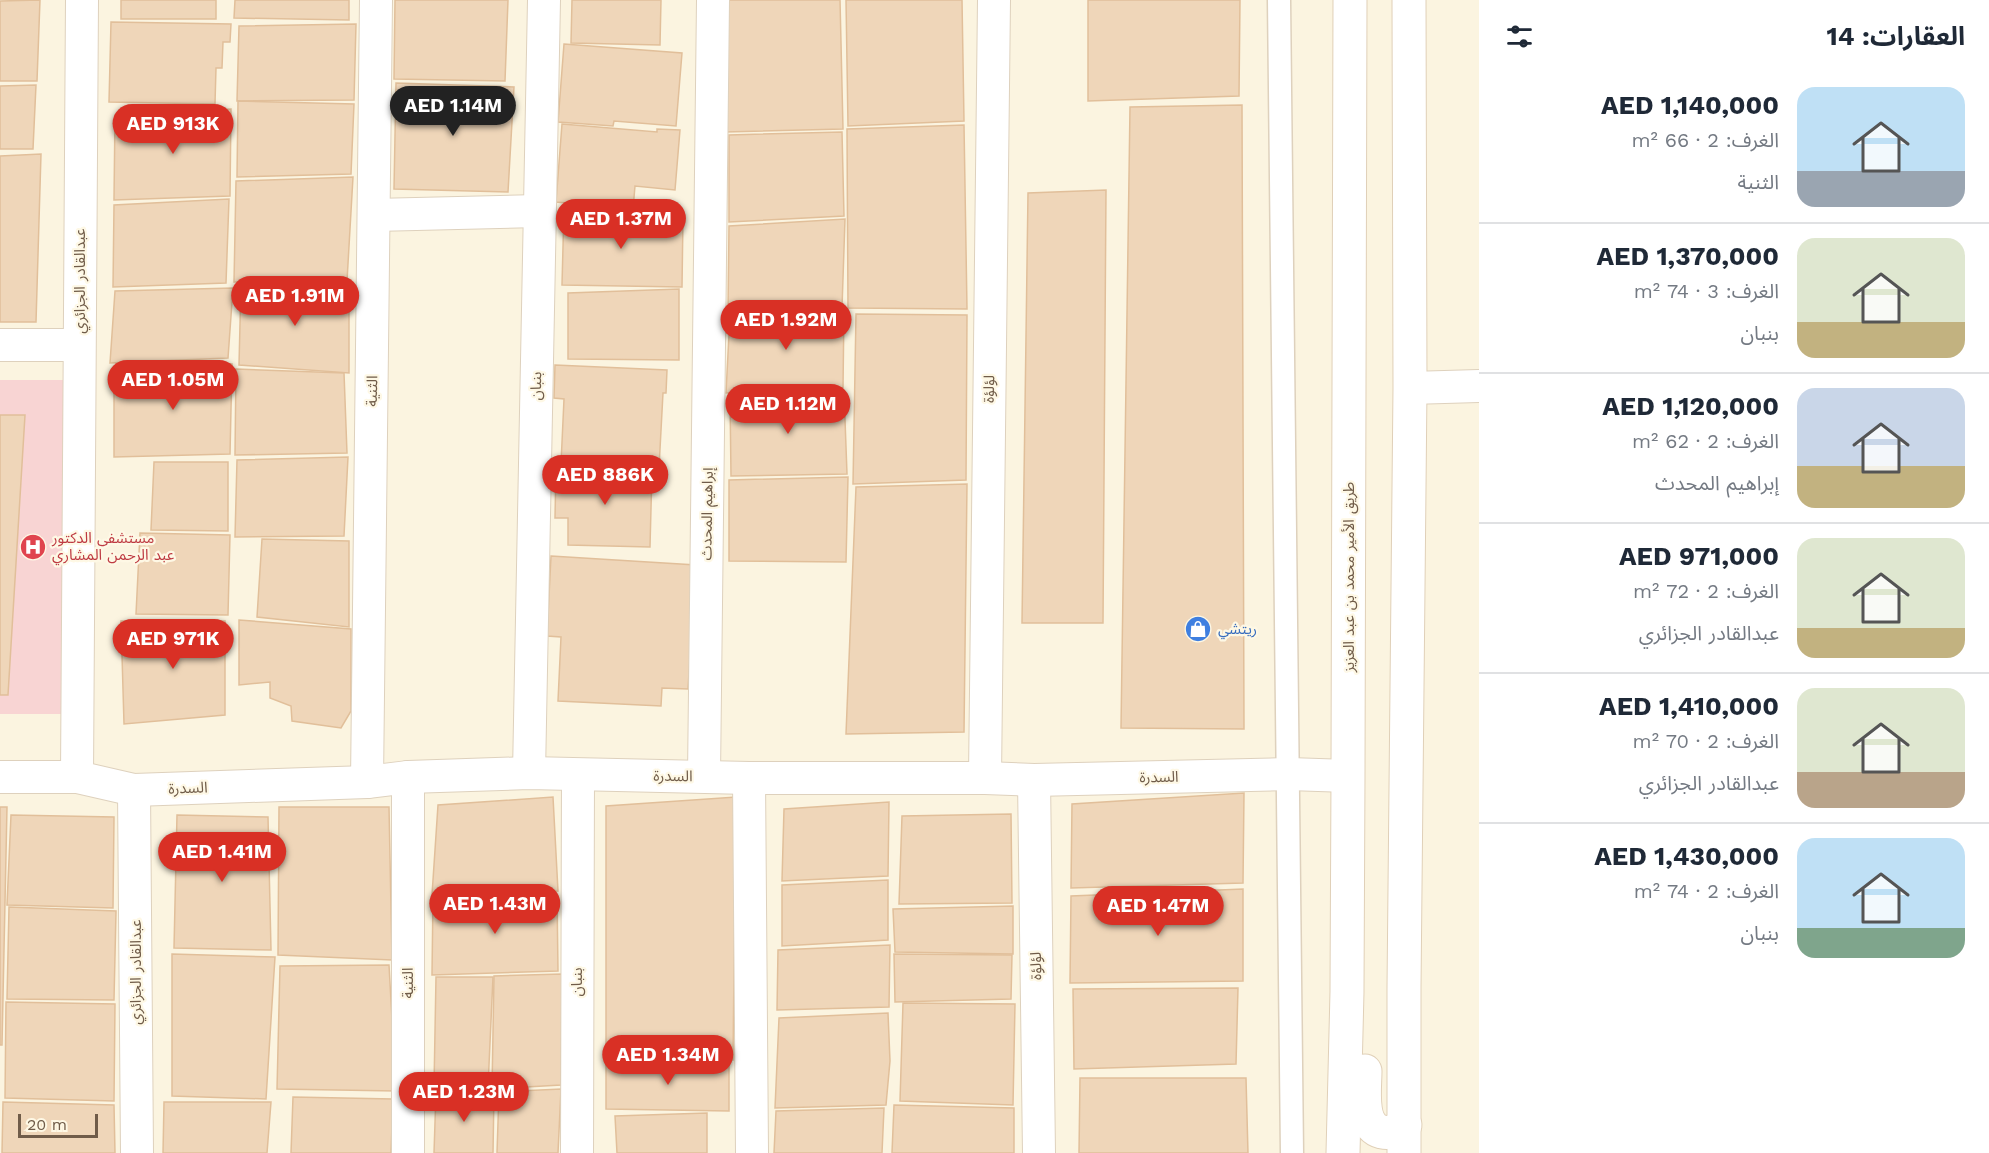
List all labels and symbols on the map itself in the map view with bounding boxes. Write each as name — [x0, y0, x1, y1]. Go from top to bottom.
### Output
pin: AED 1.14M — [384, 86, 522, 137]
pin: AED 913K — [111, 104, 235, 155]
pin: AED 1.37M — [552, 199, 690, 250]
street label: عبدالقادر الجزائري — [71, 228, 91, 334]
pin: AED 1.91M — [226, 276, 364, 327]
pin: AED 1.92M — [717, 300, 855, 351]
pin: AED 1.05M — [104, 360, 242, 411]
street label: بنبان — [527, 371, 545, 401]
street label: الثنية — [363, 375, 381, 407]
street label: لؤلؤة — [980, 375, 998, 403]
pin: AED 1.12M — [719, 384, 857, 435]
pin: AED 886K — [543, 455, 667, 506]
street label: إبراهيم المحدث — [697, 467, 719, 561]
street label: طريق الأمير محمد بن عبد العزيز — [1340, 482, 1359, 673]
place label: مستشفى الدكتور عبد الرحمن المشاري — [51, 529, 175, 566]
hospital icon: مستشفى الدكتور عبد الرحمن المشاري — [18, 532, 48, 562]
shop icon: ريتشي — [1183, 614, 1213, 644]
pin: AED 971K — [111, 619, 235, 670]
place label: ريتشي — [1218, 620, 1257, 640]
street label: السدرة — [653, 767, 693, 785]
street label: السدرة — [1139, 768, 1179, 786]
street label: السدرة — [168, 778, 208, 798]
pin: AED 1.41M — [153, 832, 291, 883]
pin: AED 1.43M — [426, 884, 564, 935]
pin: AED 1.47M — [1089, 886, 1227, 937]
street label: عبدالقادر الجزائري — [127, 919, 147, 1025]
street label: لؤلؤة — [1027, 952, 1045, 980]
street label: الثنية — [399, 967, 417, 999]
street label: بنبان — [568, 968, 586, 996]
pin: AED 1.34M — [599, 1035, 737, 1086]
pin: AED 1.23M — [395, 1072, 533, 1123]
scale bar — [18, 1111, 98, 1138]

